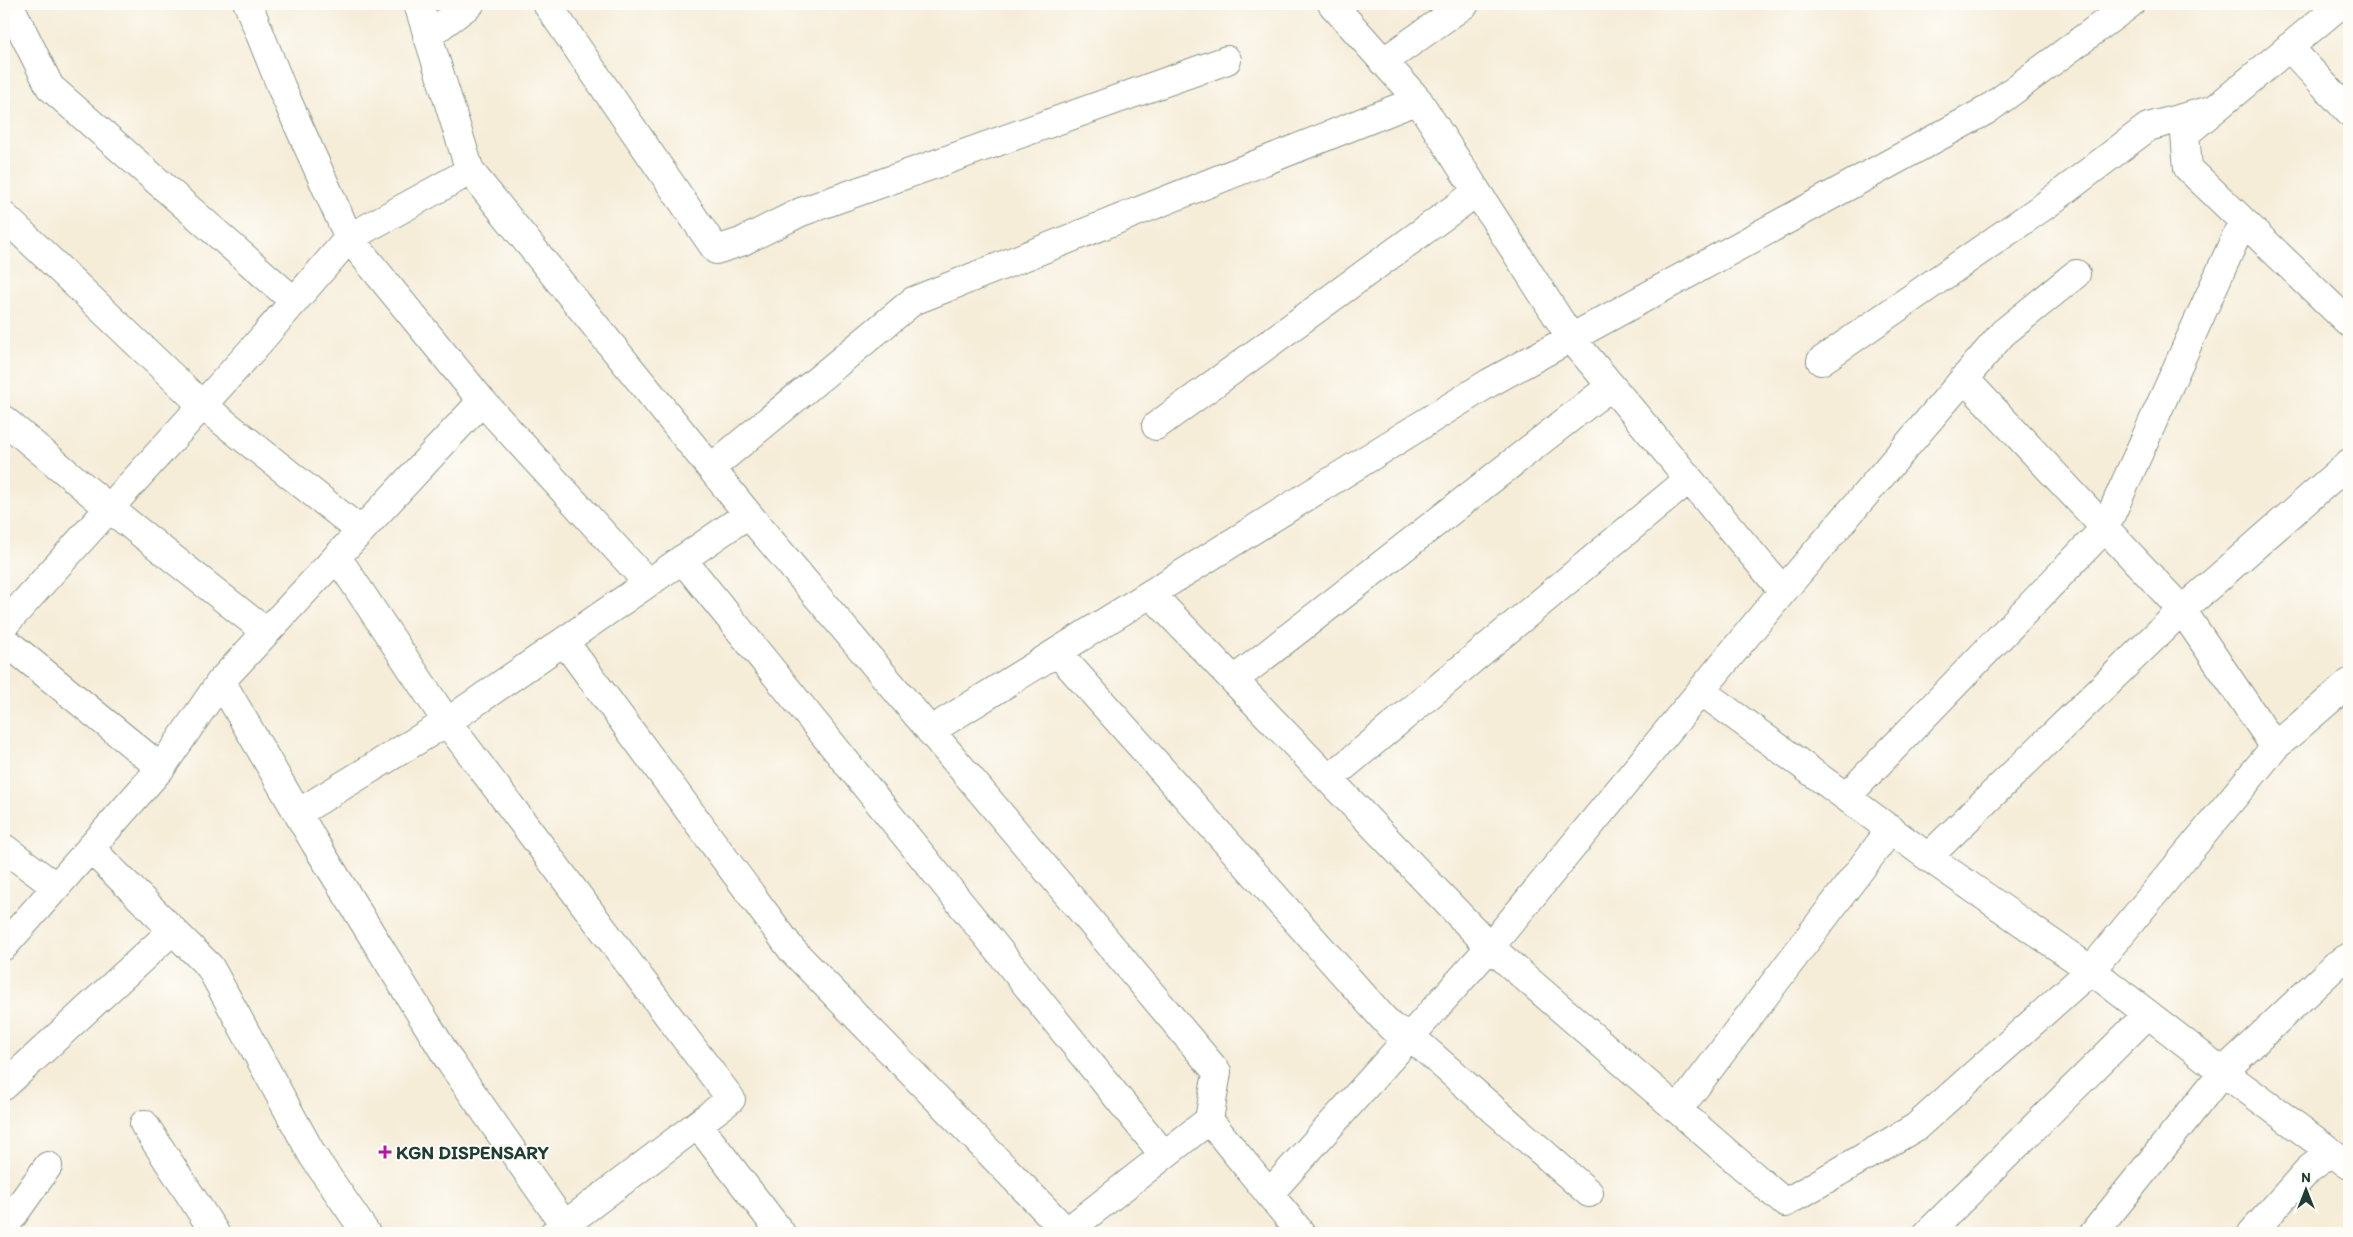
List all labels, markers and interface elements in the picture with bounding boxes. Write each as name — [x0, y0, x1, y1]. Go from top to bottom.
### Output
place label: KGN DISPENSARY — [396, 1141, 549, 1164]
marker: KGN DISPENSARY — [378, 1145, 392, 1159]
north arrow — [2280, 1164, 2330, 1214]
text: N — [2301, 1169, 2311, 1186]

